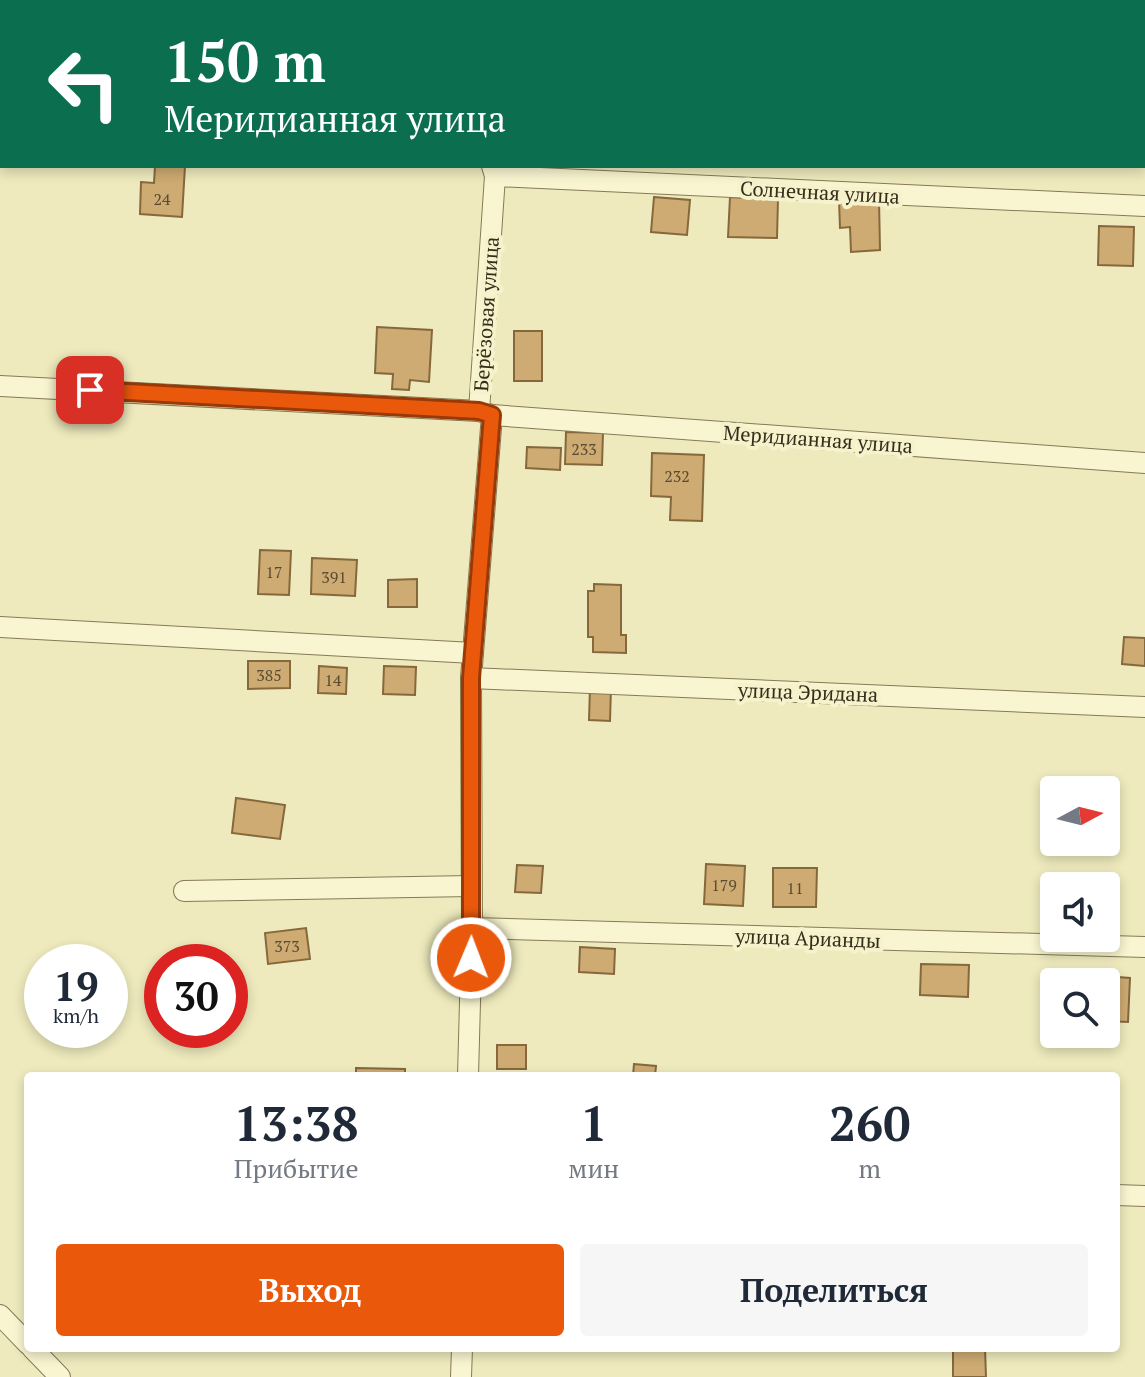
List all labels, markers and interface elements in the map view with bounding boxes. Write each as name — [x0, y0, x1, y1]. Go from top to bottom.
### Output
text: 150 m — [164, 24, 326, 98]
icon: left — [32, 32, 136, 136]
text: Меридианная улица — [164, 95, 506, 142]
street label: Солнечная улица — [739, 174, 901, 210]
house number: 24 — [153, 188, 171, 210]
street label: Берёзовая улица — [467, 236, 505, 392]
pin — [56, 356, 124, 424]
icon: arrive — [68, 368, 112, 412]
street label: Меридианная улица — [722, 419, 914, 459]
house number: 233 — [571, 438, 597, 460]
house number: 232 — [664, 465, 690, 487]
house number: 17 — [265, 561, 283, 583]
house number: 391 — [321, 566, 347, 588]
house number: 385 — [256, 664, 282, 686]
house number: 14 — [324, 669, 342, 691]
street label: улица Эридана — [737, 676, 878, 708]
north arrow — [1040, 776, 1120, 856]
map controls — [1040, 776, 1120, 1048]
button: sound — [1040, 872, 1120, 952]
house number: 179 — [711, 874, 737, 896]
house number: 11 — [786, 877, 804, 899]
position arrow — [429, 916, 513, 1000]
street label: улица Арианды — [734, 922, 881, 954]
house number: 373 — [274, 935, 300, 957]
speed limit sign: 30 — [144, 944, 248, 1048]
text: 19 — [53, 959, 99, 1012]
button: search — [1040, 968, 1120, 1048]
text: km/h — [53, 1002, 99, 1029]
text: 13:38 — [234, 1091, 359, 1155]
text: 1 — [580, 1091, 607, 1155]
text: 260 — [829, 1091, 910, 1155]
text: Прибытие — [234, 1151, 358, 1185]
text: мин — [568, 1151, 619, 1185]
text: m — [858, 1151, 881, 1185]
button: Выход — [56, 1244, 564, 1336]
button: Поделиться — [580, 1244, 1088, 1336]

